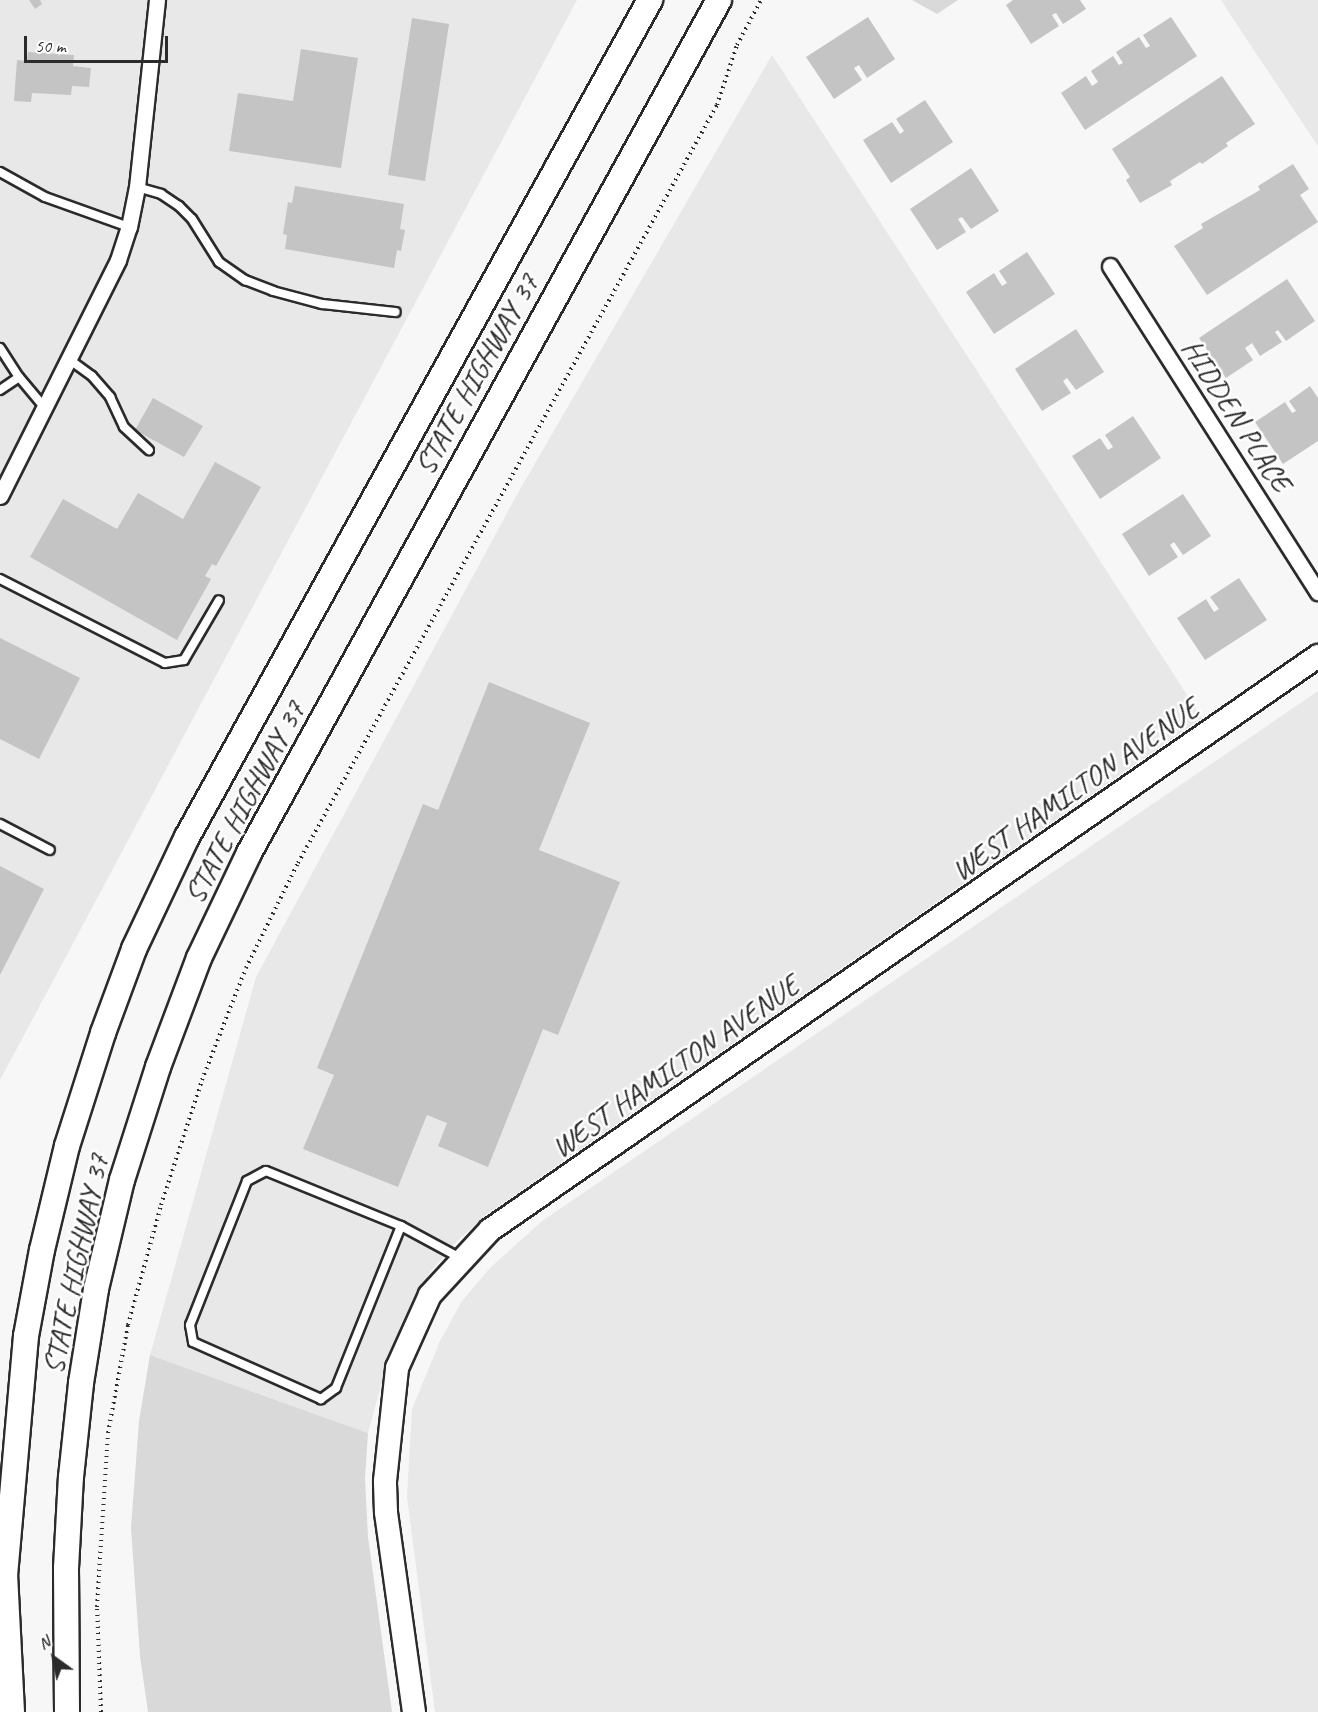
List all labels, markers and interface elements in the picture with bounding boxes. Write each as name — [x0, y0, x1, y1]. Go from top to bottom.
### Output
scale bar — [27, 24, 171, 62]
text: 50 m — [35, 35, 66, 57]
street label: STATE HIGHWAY 37 — [406, 267, 546, 481]
street label: HIDDEN PLACE — [1174, 331, 1300, 499]
street label: WEST HAMILTON AVENUE — [945, 690, 1205, 888]
street label: STATE HIGHWAY 37 — [175, 695, 313, 909]
street label: WEST HAMILTON AVENUE — [545, 967, 805, 1165]
street label: STATE HIGHWAY 37 — [34, 1151, 116, 1377]
north arrow — [24, 1628, 84, 1688]
text: N — [35, 1632, 54, 1654]

